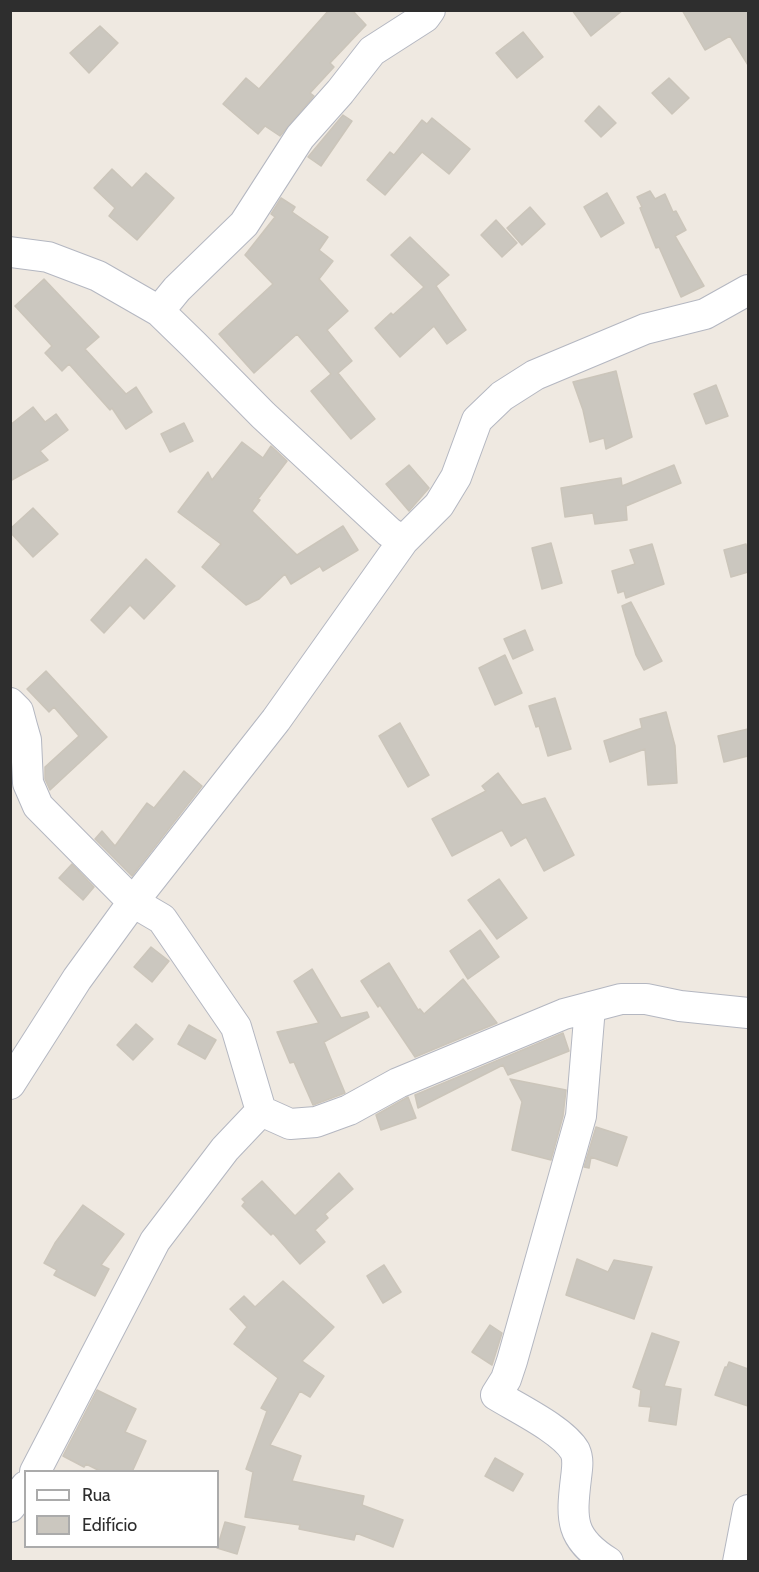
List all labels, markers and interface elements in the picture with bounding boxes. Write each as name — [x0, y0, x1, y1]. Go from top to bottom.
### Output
legend — [24, 1470, 219, 1548]
text: Rua — [82, 1484, 111, 1506]
text: Edifício — [82, 1514, 137, 1536]

